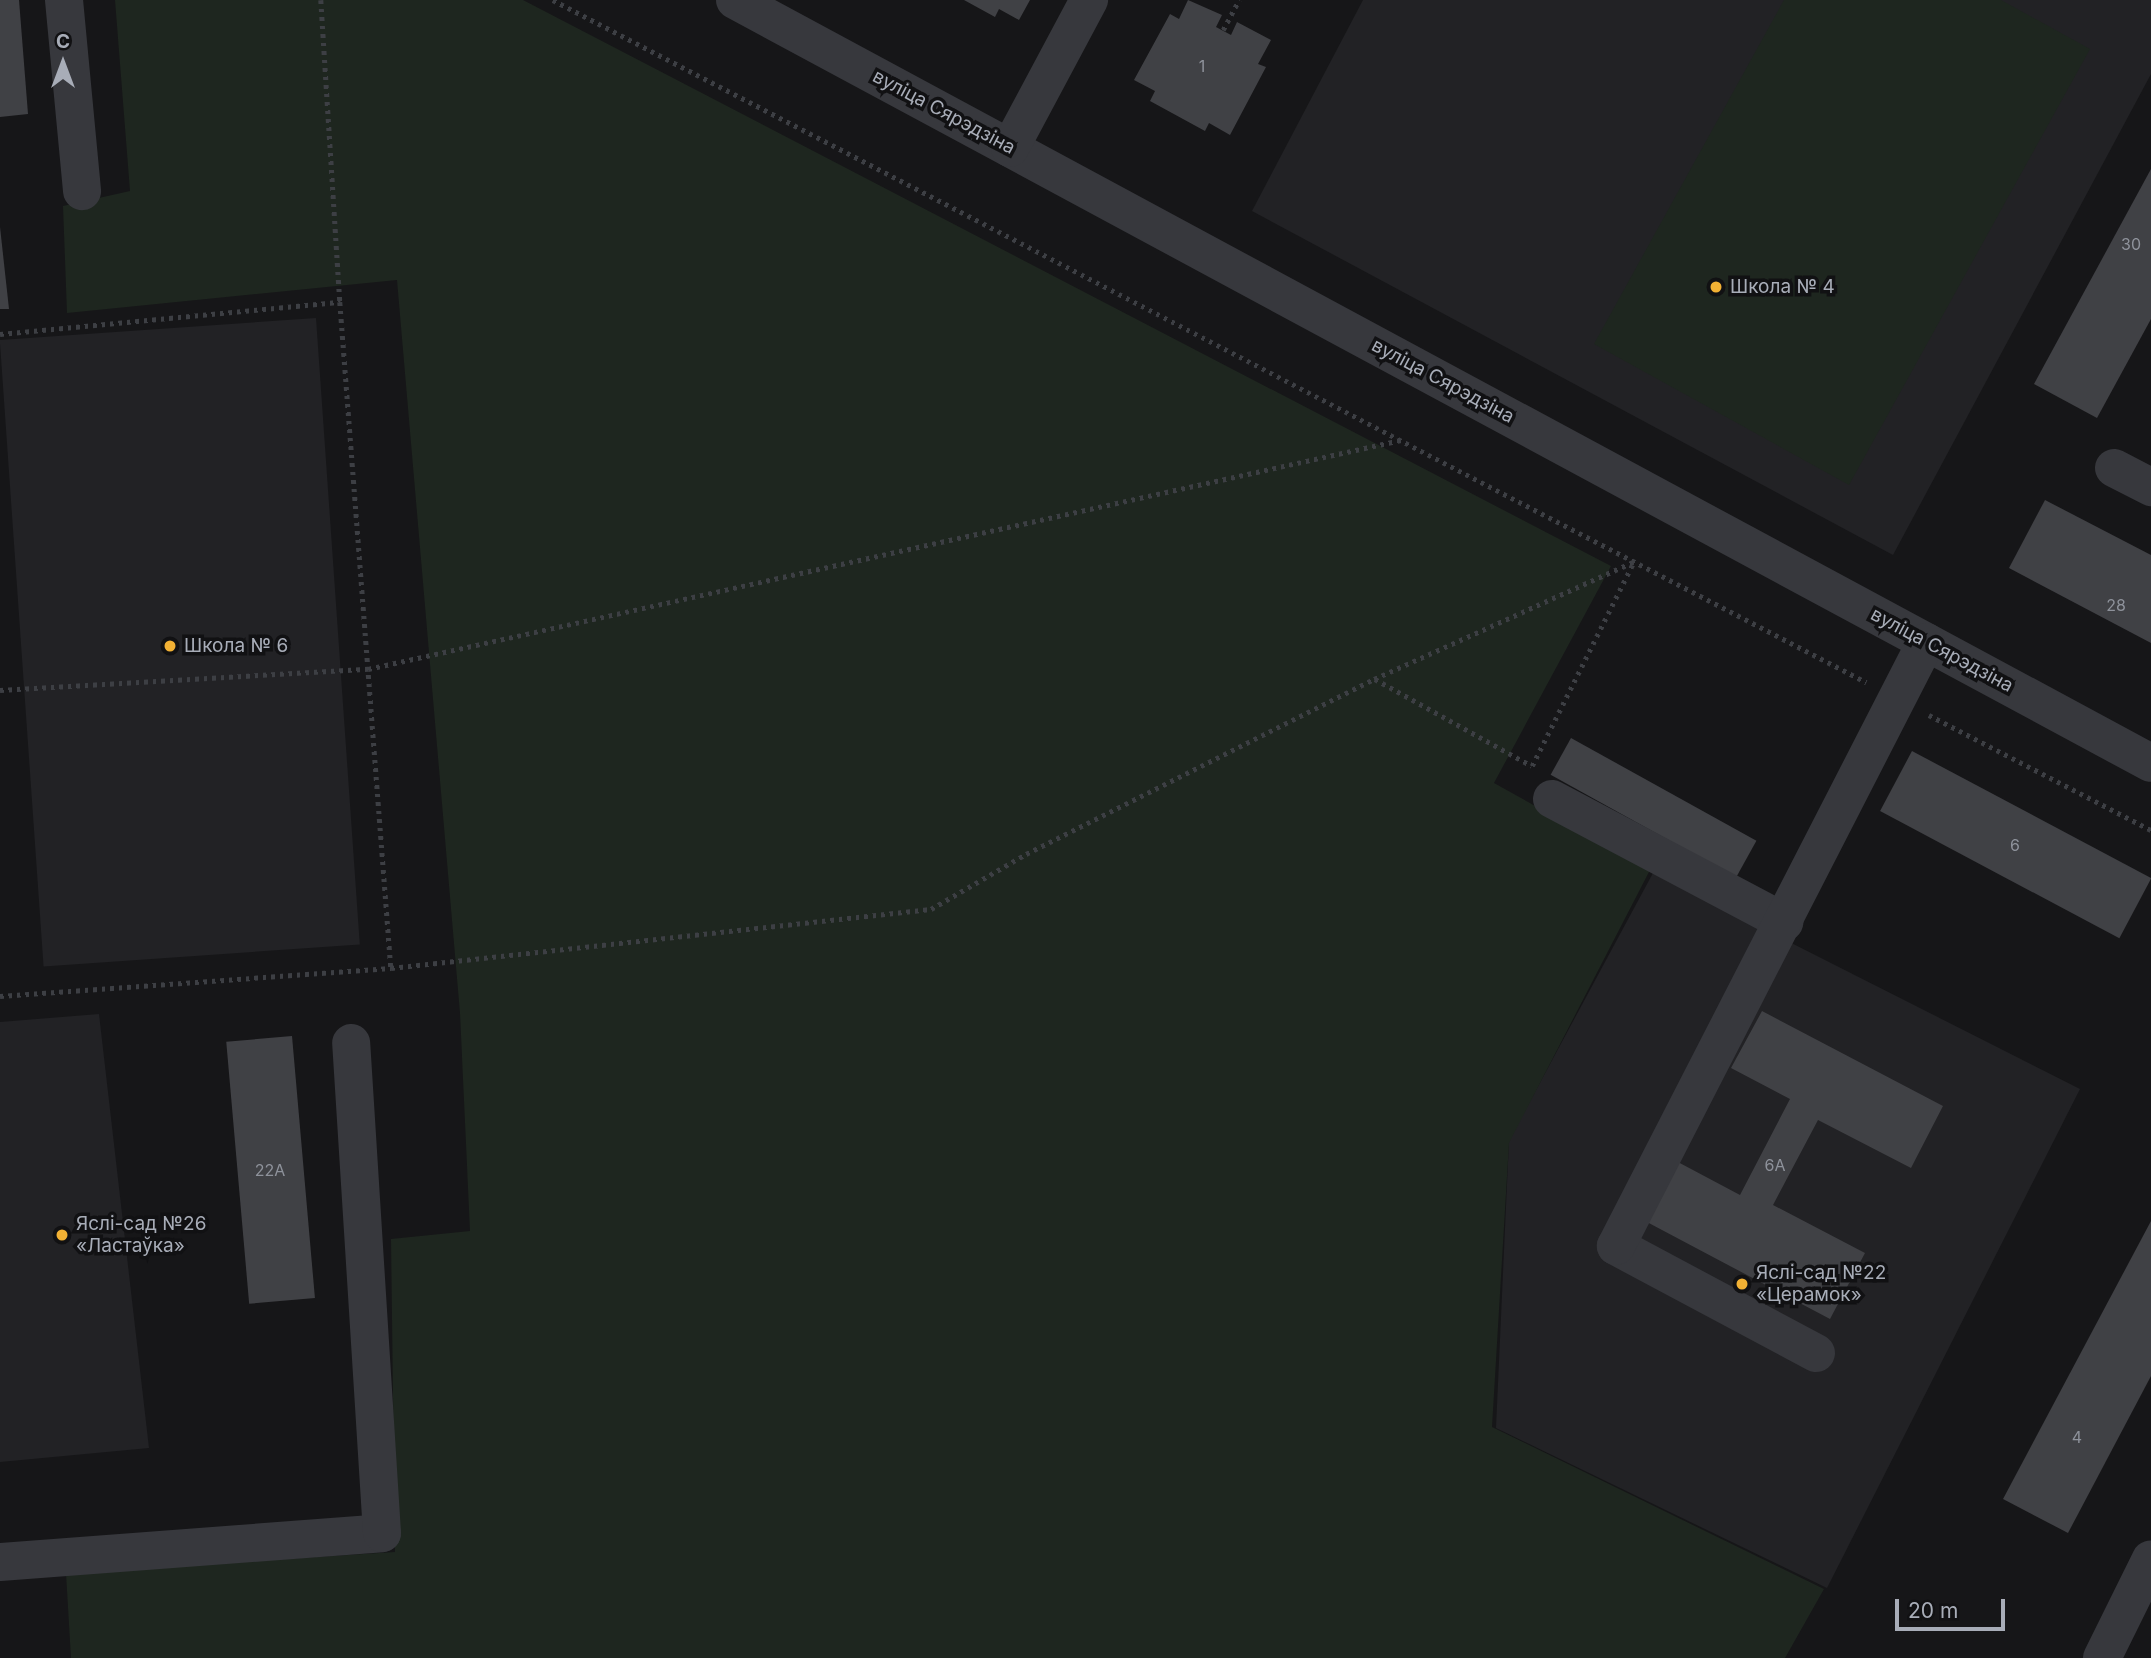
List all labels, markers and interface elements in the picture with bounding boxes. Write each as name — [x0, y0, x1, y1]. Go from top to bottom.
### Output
north arrow — [28, 28, 98, 98]
text: С — [56, 30, 70, 53]
house number: 1 — [1199, 56, 1205, 76]
street label: вуліца Сярэдзіна — [869, 65, 1019, 159]
house number: 30 — [2121, 234, 2141, 254]
place label: Школа № 4 — [1730, 276, 1835, 298]
marker: Школа № 4 — [1708, 279, 1724, 295]
street label: вуліца Сярэдзіна — [1368, 334, 1518, 428]
house number: 28 — [2106, 595, 2126, 615]
street label: вуліца Сярэдзіна — [1867, 603, 2017, 697]
place label: Школа № 6 — [184, 635, 288, 657]
marker: Школа № 6 — [162, 638, 178, 654]
house number: 6 — [2010, 835, 2020, 855]
house number: 6А — [1765, 1155, 1785, 1175]
house number: 22А — [255, 1160, 285, 1180]
place label: Яслі-сад №26 «Ластаўка» — [76, 1213, 206, 1257]
marker: Яслі-сад №26 «Ластаўка» — [54, 1227, 70, 1243]
place label: Яслі-сад №22 «Церамок» — [1756, 1262, 1886, 1306]
marker: Яслі-сад №22 «Церамок» — [1734, 1276, 1750, 1292]
house number: 4 — [2072, 1427, 2082, 1447]
scale bar — [1899, 1584, 2009, 1628]
text: 20 m — [1908, 1598, 1958, 1623]

